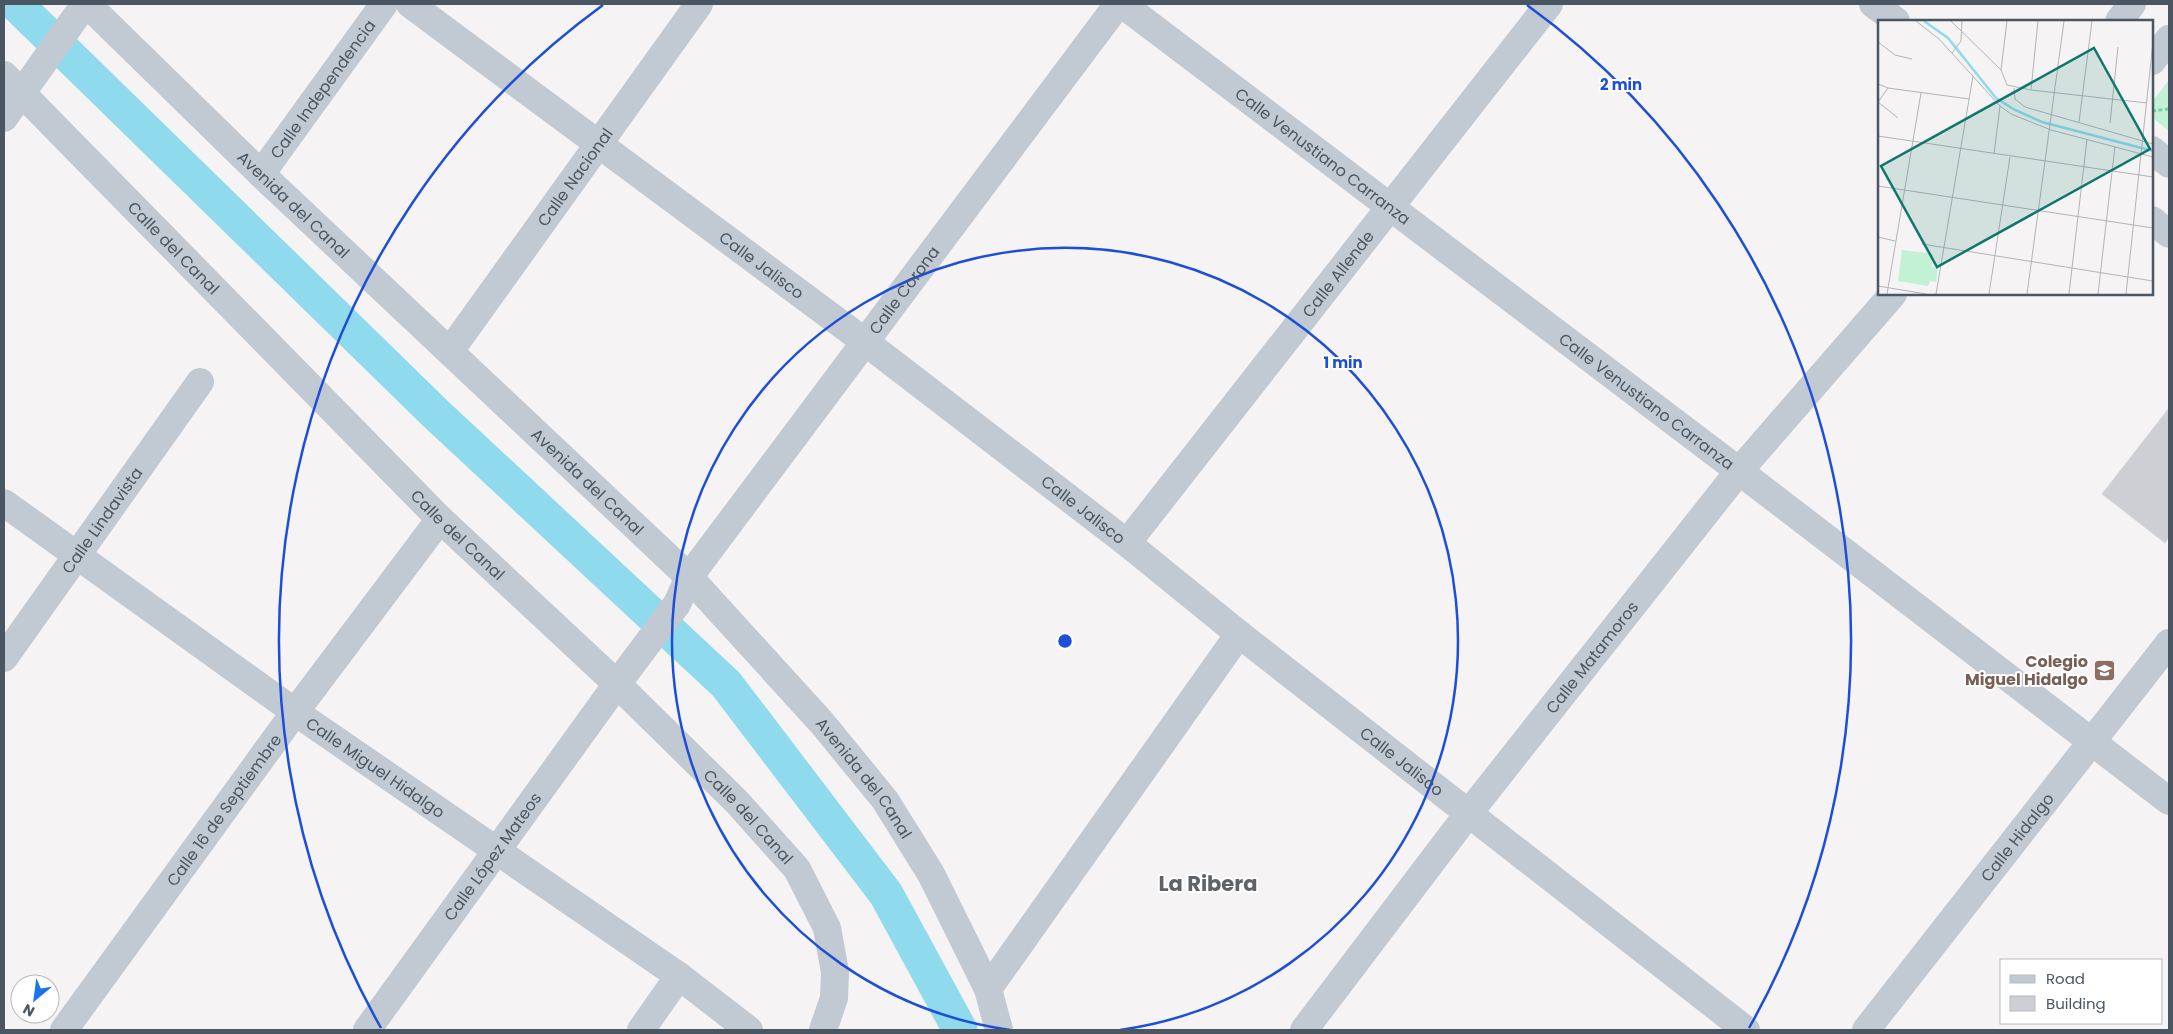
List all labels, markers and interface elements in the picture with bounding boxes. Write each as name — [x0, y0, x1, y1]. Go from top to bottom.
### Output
street label: Calle Independencia — [264, 15, 381, 163]
inset map — [1878, 20, 2153, 295]
text: 2 min — [1600, 74, 1642, 95]
street label: Calle Venustiano Carranza — [1230, 82, 1415, 230]
street label: Calle Nacional — [532, 123, 618, 231]
street label: Avenida del Canal — [232, 146, 355, 263]
street label: Calle del Canal — [122, 196, 225, 299]
street label: Calle Allende — [1296, 225, 1379, 322]
street label: Calle Jalisco — [714, 226, 809, 304]
street label: Calle Corona — [863, 241, 945, 339]
street label: Calle Venustiano Carranza — [1554, 327, 1739, 475]
text: 1 min — [1323, 352, 1363, 373]
street label: Avenida del Canal — [526, 423, 649, 540]
street label: Calle Lindavista — [56, 462, 148, 578]
street label: Calle Jalisco — [1036, 470, 1130, 549]
street label: Calle del Canal — [406, 484, 510, 585]
street label: Calle Matamoros — [1540, 596, 1644, 718]
centre of rings — [1056, 632, 1074, 650]
place label: Colegio Miguel Hidalgo — [1965, 650, 2088, 691]
school or university icon: Colegio Miguel Hidalgo — [2092, 658, 2116, 682]
street label: Calle Miguel Hidalgo — [301, 711, 450, 823]
street label: Avenida del Canal — [810, 713, 918, 843]
street label: Calle Jalisco — [1355, 721, 1449, 801]
street label: Calle 16 de Septiembre — [161, 729, 287, 891]
street label: Calle del Canal — [698, 764, 799, 869]
street label: Calle López Mateos — [438, 788, 547, 926]
street label: Calle Hidalgo — [1975, 788, 2059, 886]
district label: La Ribera — [1158, 869, 1258, 898]
legend — [2000, 959, 2163, 1024]
text: Road — [2046, 968, 2085, 989]
north arrow — [10, 974, 60, 1024]
text: Building — [2046, 993, 2106, 1014]
text: N — [19, 999, 38, 1022]

